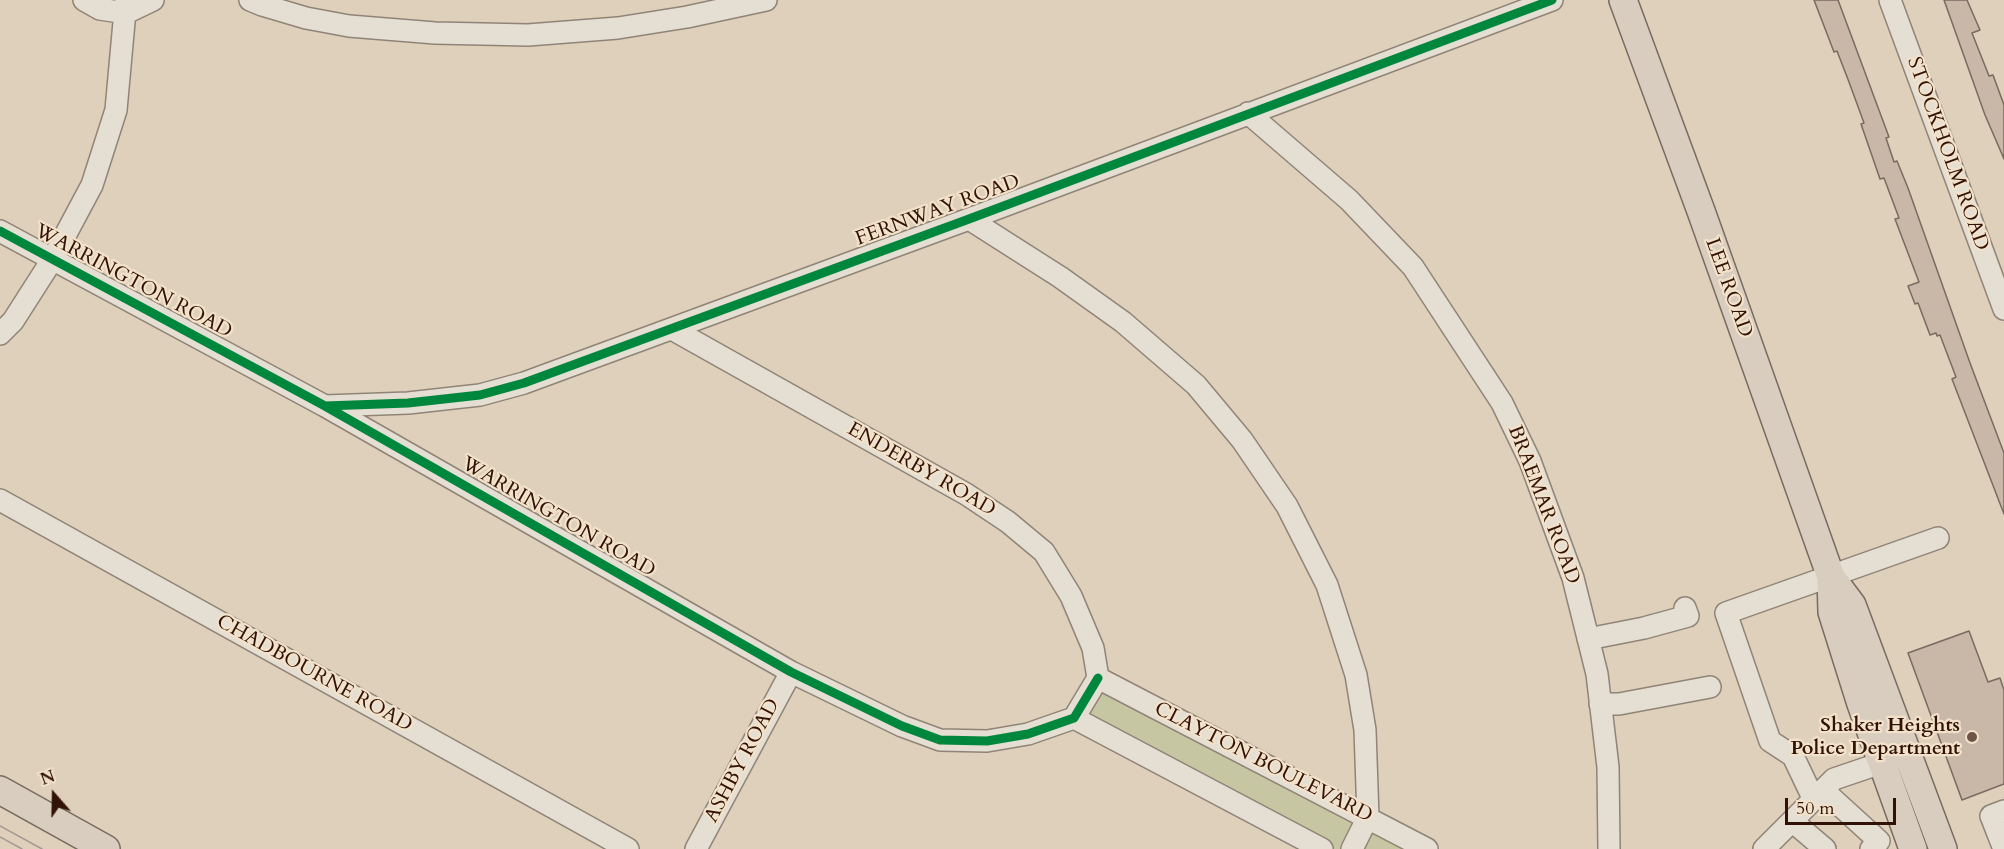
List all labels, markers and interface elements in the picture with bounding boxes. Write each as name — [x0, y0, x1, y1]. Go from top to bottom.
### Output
street label: STOCKHOLM ROAD — [1901, 54, 1993, 254]
street label: FERNWAY ROAD — [853, 170, 1023, 252]
street label: WARRINGTON ROAD — [30, 220, 236, 344]
street label: LEE ROAD — [1699, 235, 1757, 341]
street label: ENDERBY ROAD — [843, 418, 999, 522]
street label: BRAEMAR ROAD — [1502, 422, 1584, 588]
street label: WARRINGTON ROAD — [457, 453, 659, 583]
street label: CHADBOURNE ROAD — [212, 610, 416, 738]
street label: ASHBY ROAD — [700, 695, 786, 827]
street label: CLAYTON BOULEVARD — [1150, 697, 1376, 829]
place label: Shaker Heights Police Department — [1791, 714, 1960, 761]
marker: Shaker Heights Police Department — [1965, 730, 1979, 744]
north arrow — [24, 765, 84, 825]
text: N — [38, 765, 58, 791]
scale bar — [1788, 786, 1899, 824]
text: 50 m — [1796, 796, 1835, 821]

